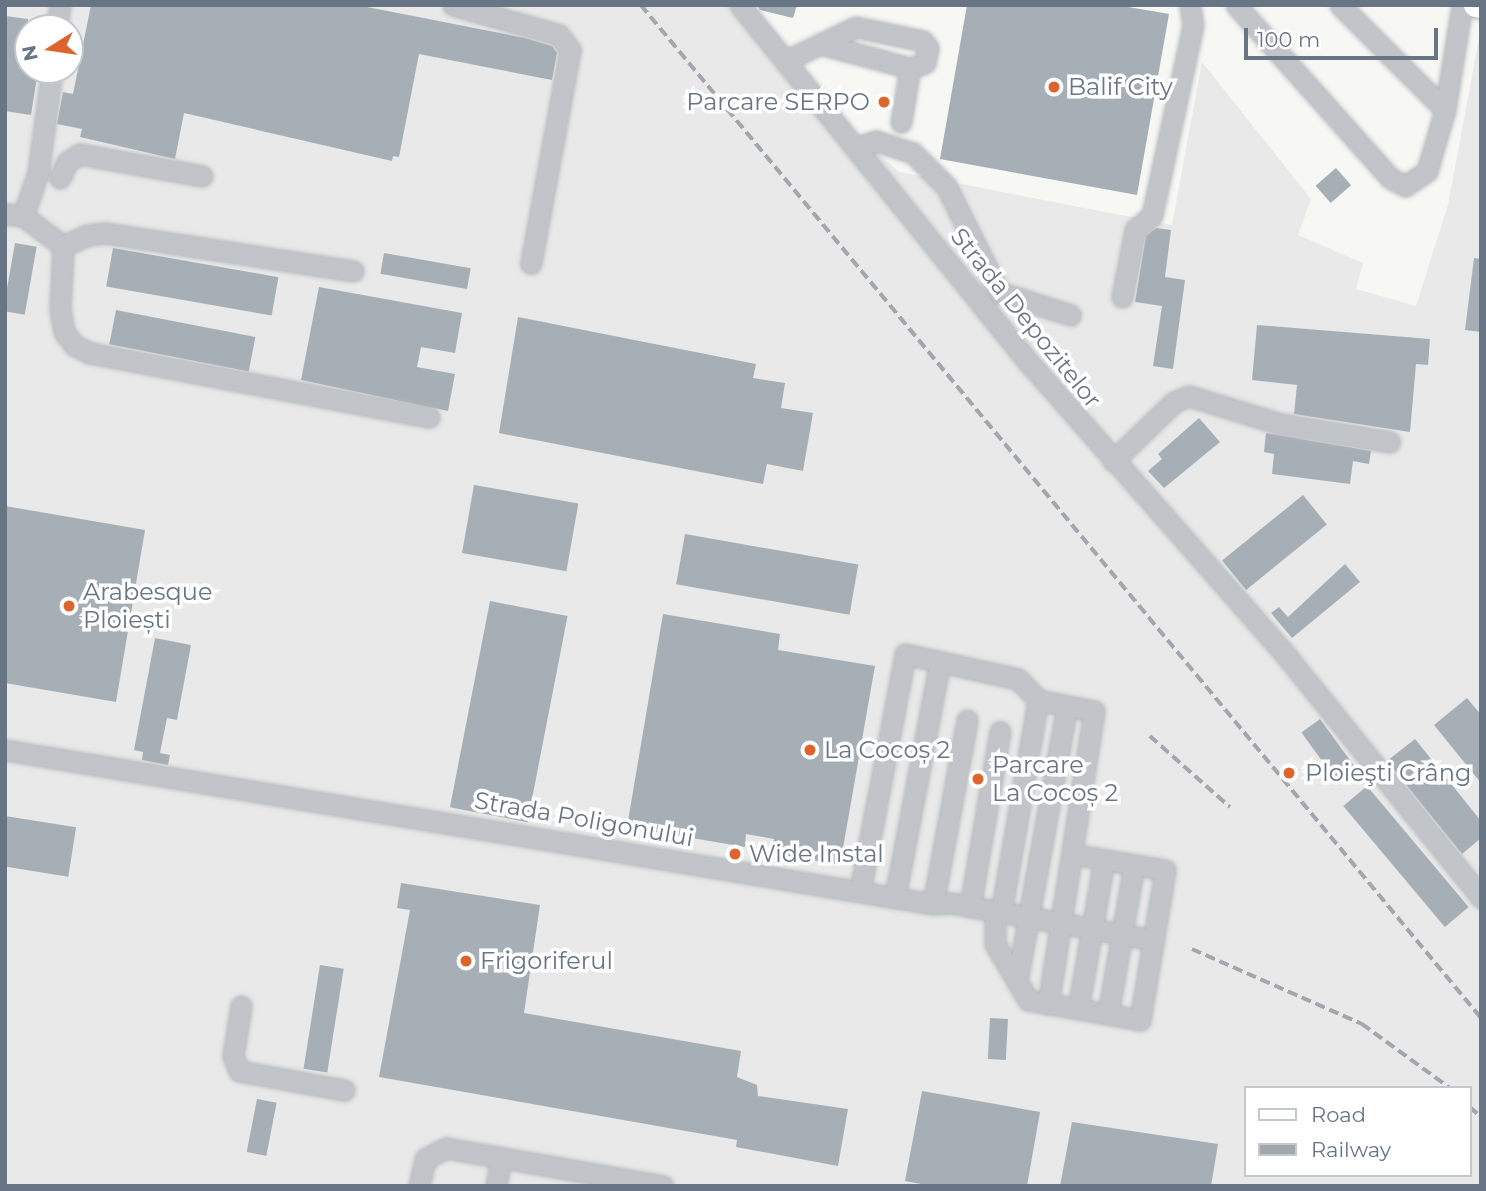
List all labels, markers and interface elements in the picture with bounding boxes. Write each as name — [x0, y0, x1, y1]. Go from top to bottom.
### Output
north arrow — [14, 14, 84, 84]
scale bar — [1248, 14, 1442, 58]
text: 100 m — [1257, 27, 1320, 52]
text: N — [17, 43, 43, 63]
place label: Balif City — [1068, 73, 1173, 101]
marker: Balif City — [1046, 79, 1062, 95]
place label: Parcare SERPO — [686, 88, 870, 116]
marker: Parcare SERPO — [876, 94, 892, 110]
street label: Strada Depozitelor — [945, 222, 1107, 414]
place label: Arabesque Ploiești — [83, 578, 212, 634]
marker: Arabesque Ploiești — [61, 598, 77, 614]
place label: La Cocoș 2 — [824, 736, 950, 764]
marker: La Cocoș 2 — [802, 742, 818, 758]
place label: Parcare La Cocoș 2 — [992, 751, 1118, 807]
place label: Ploieşti Crâng — [1305, 759, 1471, 787]
marker: Ploieşti Crâng — [1279, 763, 1299, 783]
marker: Parcare La Cocoș 2 — [970, 771, 986, 787]
street label: Strada Poligonului — [472, 786, 696, 852]
place label: Wide Instal — [749, 840, 884, 868]
marker: Wide Instal — [727, 846, 743, 862]
place label: Frigoriferul — [480, 947, 613, 975]
marker: Frigoriferul — [458, 953, 474, 969]
legend — [1244, 1086, 1472, 1177]
text: Road — [1311, 1102, 1366, 1127]
text: Railway — [1311, 1137, 1391, 1162]

